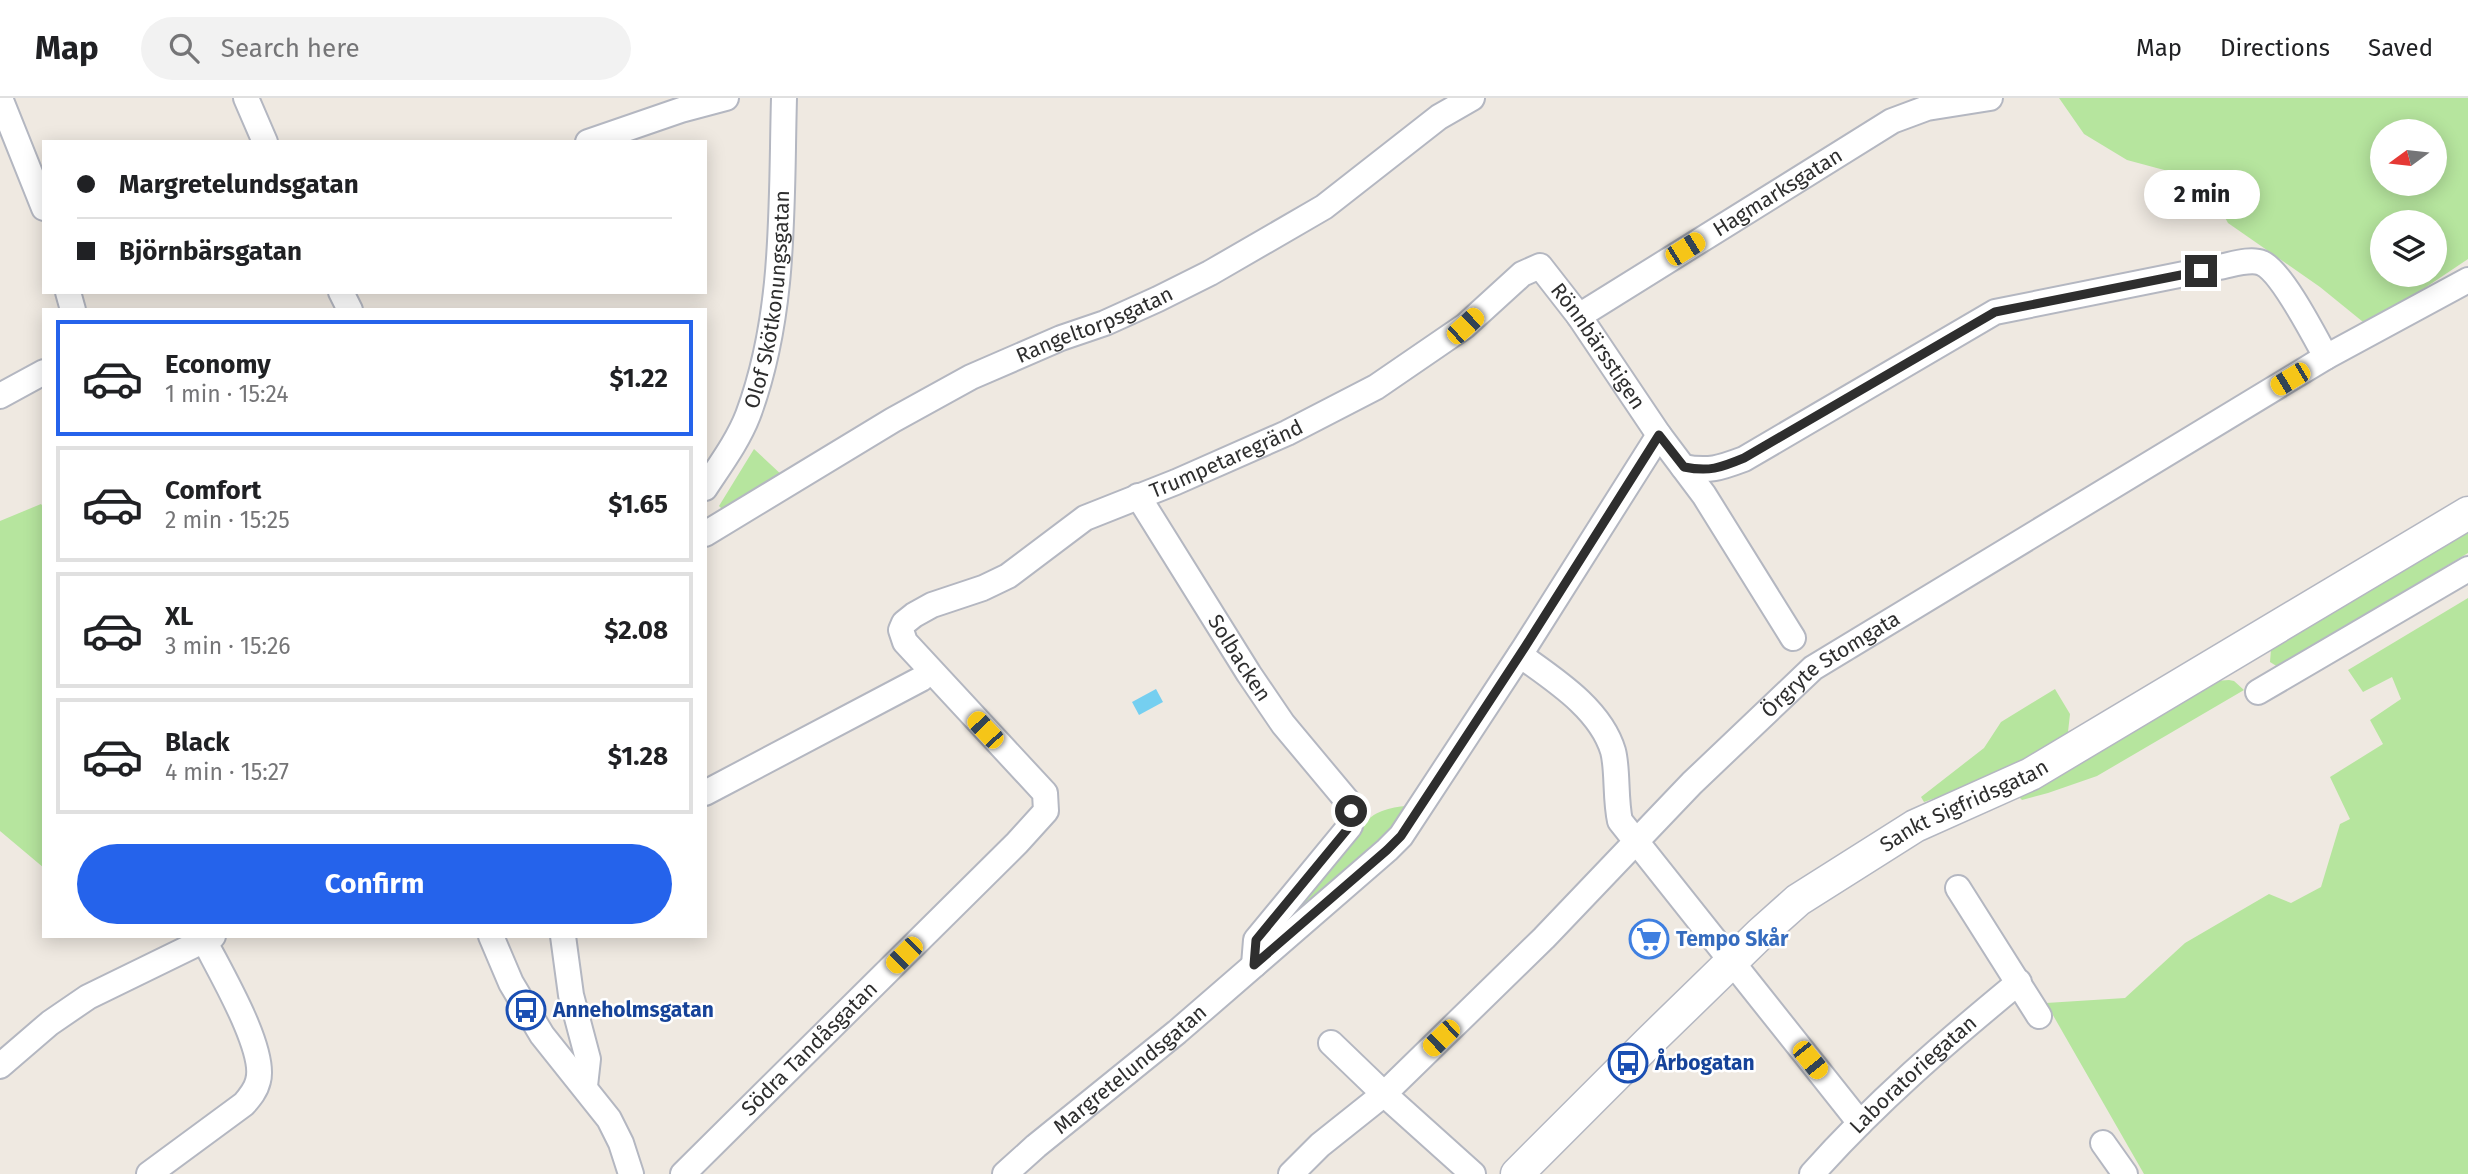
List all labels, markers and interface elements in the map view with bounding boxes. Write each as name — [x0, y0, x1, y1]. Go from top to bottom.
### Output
search box — [141, 17, 631, 80]
text: Map — [35, 28, 99, 68]
icon: search — [165, 29, 203, 67]
text: Search here — [221, 33, 360, 64]
text: Map — [2136, 34, 2182, 62]
text: Directions — [2220, 34, 2330, 62]
text: Saved — [2368, 34, 2433, 62]
north arrow — [2370, 119, 2446, 196]
map controls — [2370, 119, 2447, 287]
street label: Hagmarksgatan — [1708, 142, 1847, 242]
text: Margretelundsgatan — [119, 169, 359, 200]
callout: 2 min — [2143, 170, 2259, 218]
text: 2 min — [2174, 180, 2230, 208]
street label: Olof Skötkonungsgatan — [738, 190, 795, 412]
button: layers — [2370, 210, 2447, 287]
car — [1662, 229, 1709, 269]
text: Björnbärsgatan — [119, 236, 302, 267]
route end — [2185, 255, 2217, 287]
street label: Rönnbärsstigen — [1545, 278, 1651, 414]
street label: Rangeltorpsgatan — [1012, 281, 1177, 369]
car — [1443, 304, 1488, 348]
icon: car — [81, 347, 144, 410]
text: Economy — [165, 349, 271, 380]
car — [2267, 359, 2314, 399]
text: $1.22 — [609, 363, 668, 394]
text: 1 min · 15:24 — [165, 380, 288, 408]
street label: Trumpetaregränd — [1146, 414, 1308, 504]
icon: car — [81, 473, 144, 536]
text: Comfort — [165, 475, 261, 506]
text: $1.65 — [608, 489, 668, 520]
text: 2 min · 15:25 — [165, 506, 290, 534]
icon: car — [81, 599, 144, 662]
text: XL — [165, 601, 193, 632]
street label: Örgryte Stomgata — [1756, 605, 1905, 723]
street label: Solbacken — [1202, 610, 1277, 706]
text: $2.08 — [604, 615, 668, 646]
text: 3 min · 15:26 — [165, 632, 291, 660]
car — [963, 707, 1008, 753]
icon: car — [81, 725, 144, 788]
text: Black — [165, 727, 230, 758]
text: $1.28 — [608, 741, 668, 772]
street label: Sankt Sigfridsgatan — [1875, 754, 2053, 858]
text: 4 min · 15:27 — [165, 758, 289, 786]
route start — [1335, 795, 1367, 827]
button: Confirm — [77, 844, 672, 924]
supermarket icon: Tempo Skår — [1628, 918, 1670, 960]
place label: Tempo Skår — [1676, 926, 1789, 952]
car — [882, 933, 927, 977]
street label: Södra Tandåsgatan — [736, 976, 883, 1122]
bus stop icon: Anneholmsgatan — [505, 989, 547, 1031]
place label: Anneholmsgatan — [552, 997, 714, 1023]
street label: Margretelundsgatan — [1048, 999, 1212, 1140]
street label: Laboratoriegatan — [1844, 1010, 1982, 1139]
car — [1419, 1016, 1464, 1060]
car — [1789, 1037, 1832, 1083]
bus stop icon: Årbogatan — [1607, 1042, 1649, 1084]
place label: Årbogatan — [1654, 1048, 1755, 1076]

